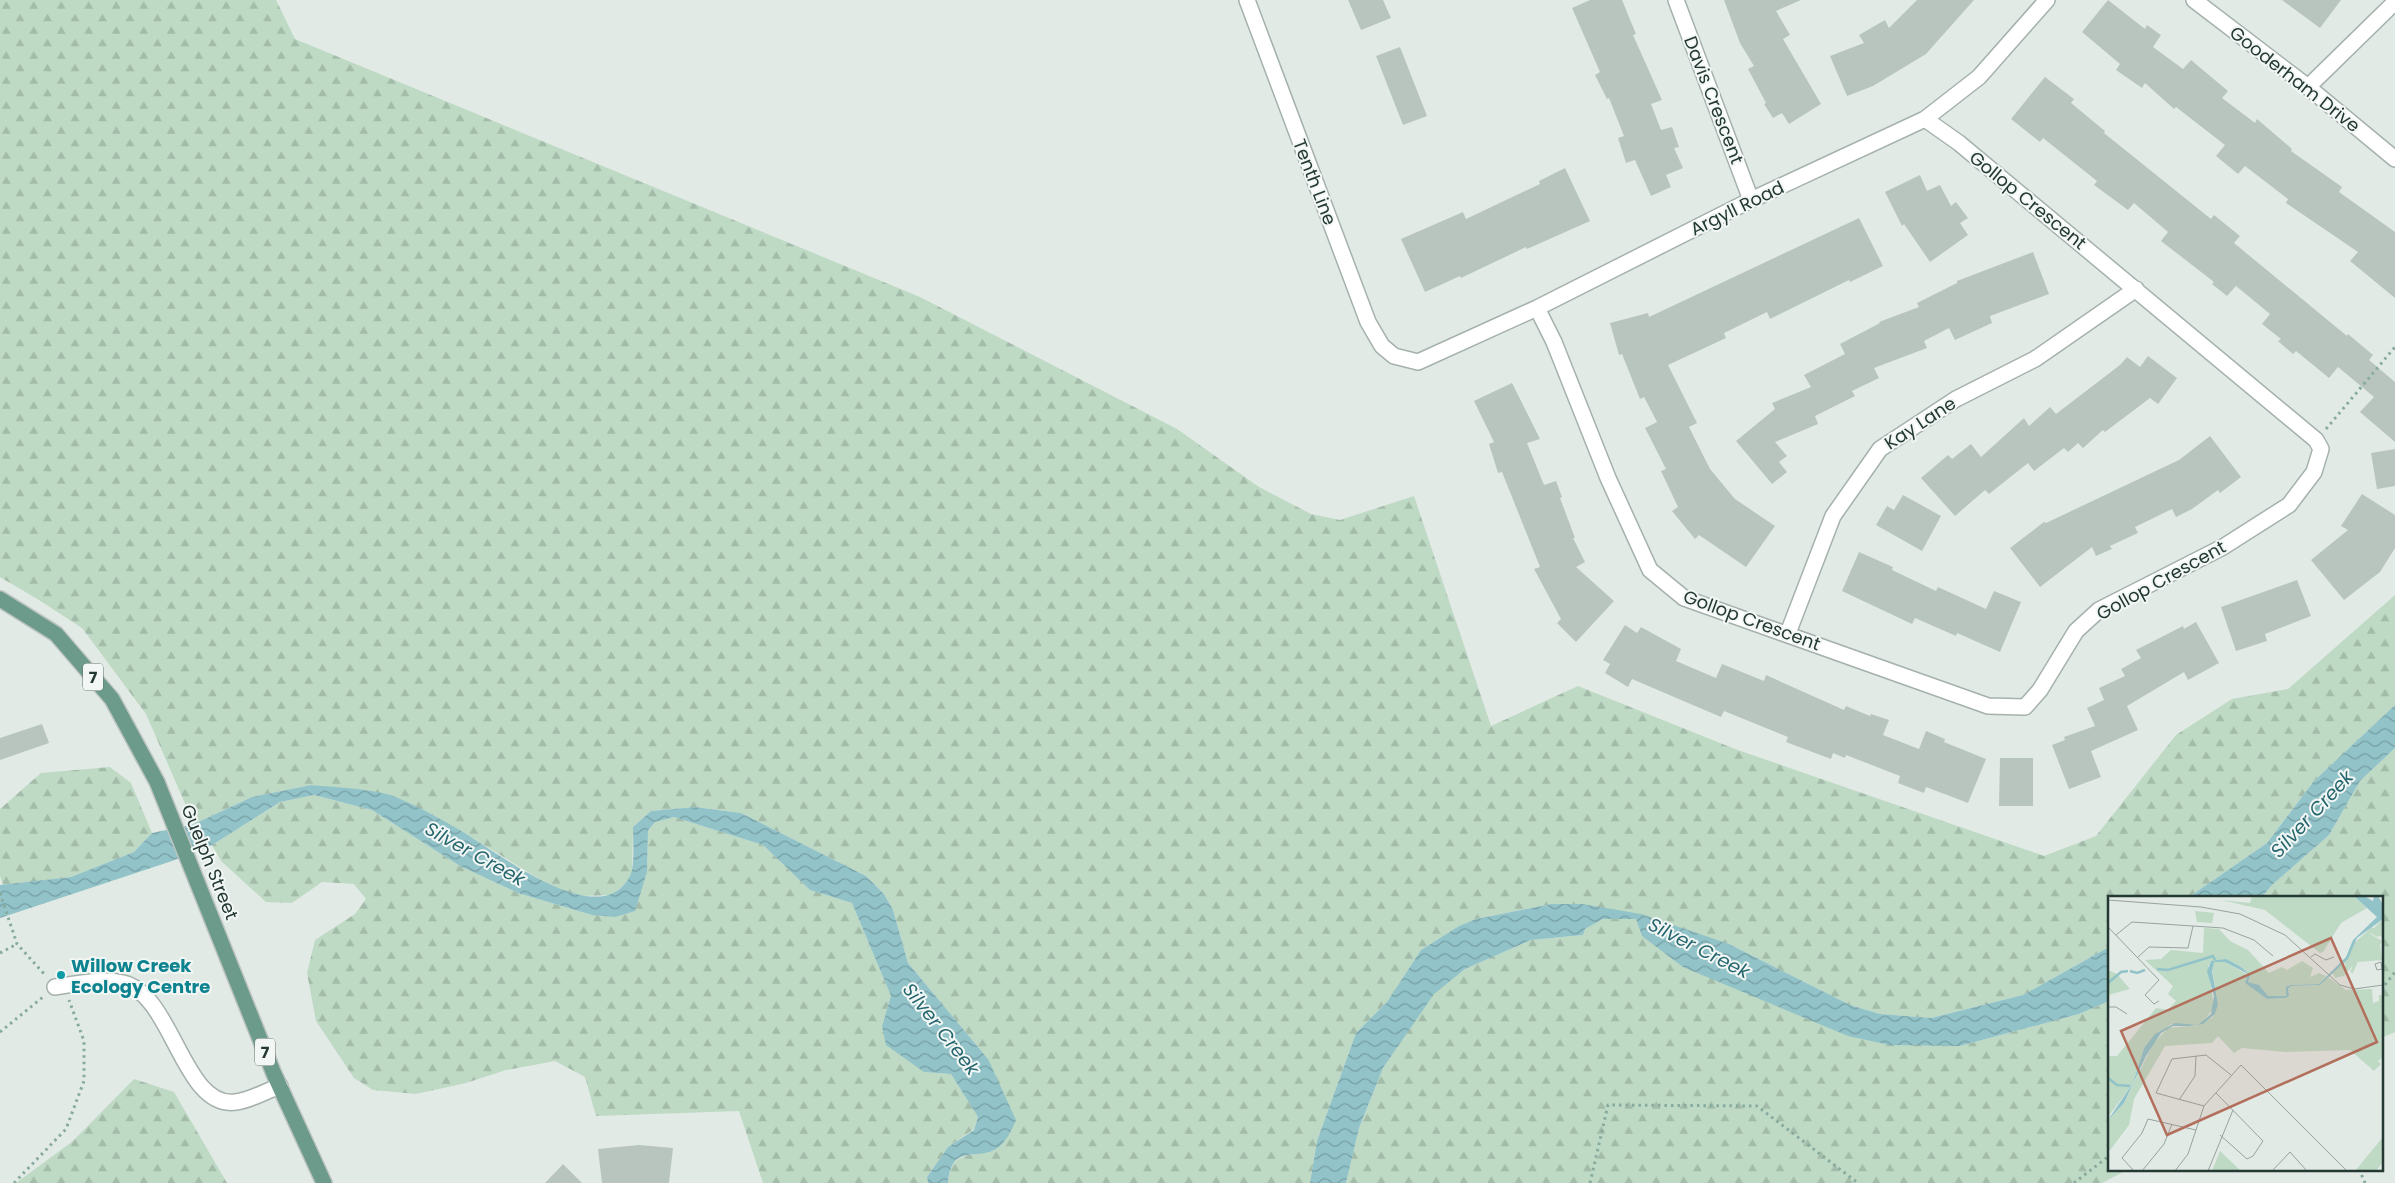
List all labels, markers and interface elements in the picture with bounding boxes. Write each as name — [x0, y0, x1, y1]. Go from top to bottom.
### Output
street label: Gooderham Drive — [2225, 20, 2365, 138]
street label: Davis Crescent — [1678, 33, 1750, 167]
street label: Tenth Line — [1287, 135, 1343, 229]
street label: Gollop Crescent — [1964, 145, 2092, 255]
street label: Argyll Road — [1686, 174, 1788, 242]
street label: Kay Lane — [1879, 391, 1961, 455]
street label: Gollop Crescent — [2092, 534, 2230, 626]
street label: Gollop Crescent — [1680, 584, 1824, 656]
road number: 7 — [83, 664, 103, 690]
water label: Silver Creek — [2264, 763, 2360, 864]
street label: Guelph Street — [176, 801, 244, 923]
water label: Silver Creek — [420, 815, 531, 893]
inset map — [2108, 896, 2382, 1170]
water label: Silver Creek — [1644, 911, 1756, 986]
place label: Willow Creek Ecology Centre — [71, 953, 210, 999]
marker: Willow Creek Ecology Centre — [55, 969, 67, 981]
water label: Silver Creek — [896, 977, 986, 1082]
road number: 7 — [255, 1038, 275, 1066]

